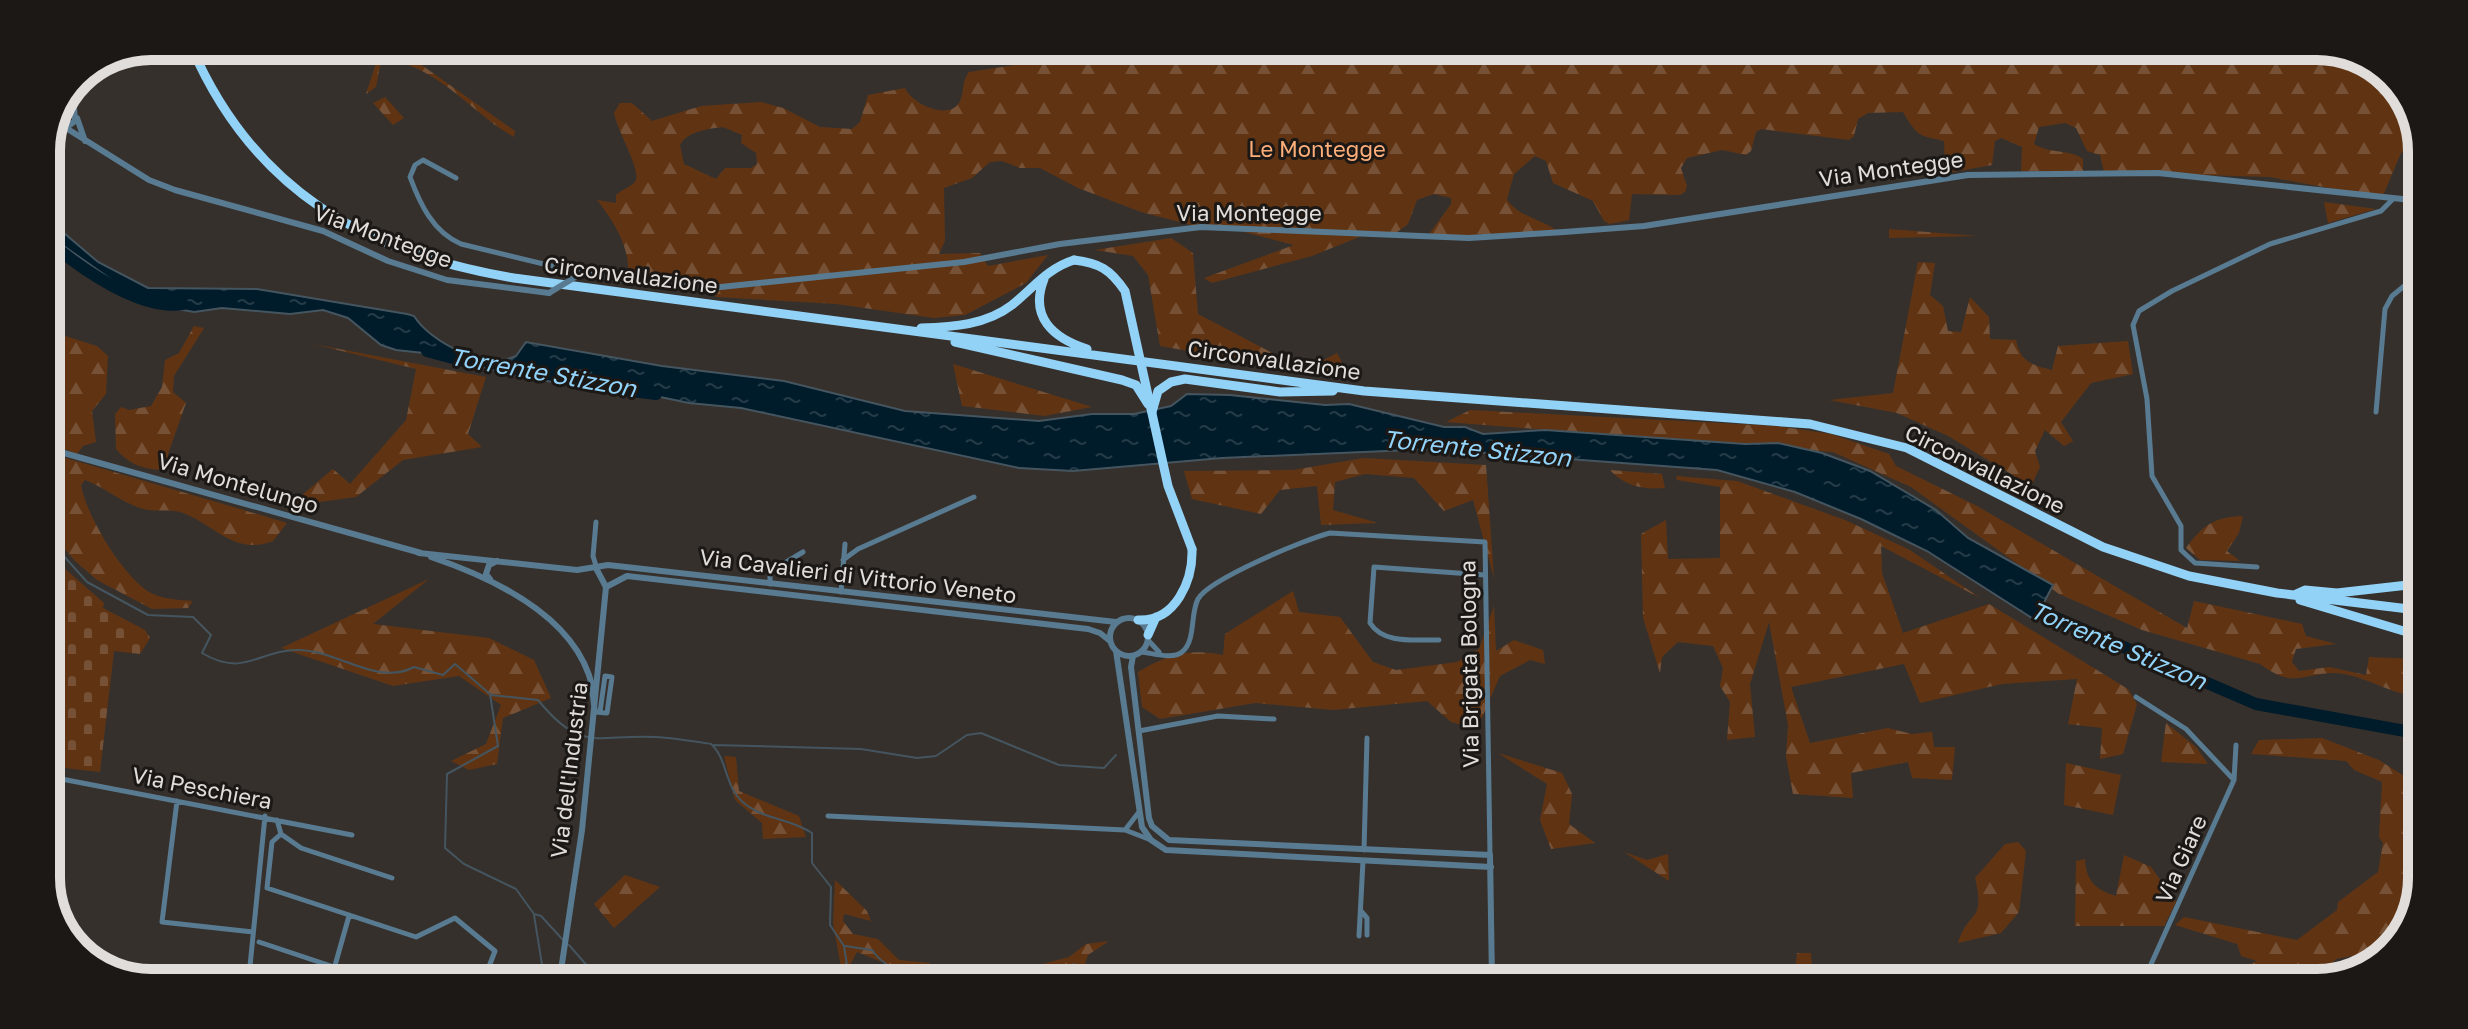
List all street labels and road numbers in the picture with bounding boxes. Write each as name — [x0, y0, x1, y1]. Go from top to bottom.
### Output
street label: Via Montegge — [1817, 145, 1965, 192]
street label: Via Montegge — [310, 198, 456, 273]
street label: Via Montegge — [1176, 199, 1322, 226]
street label: Circonvallazione — [543, 250, 719, 299]
street label: Circonvallazione — [1186, 334, 1362, 385]
street label: Circonvallazione — [1901, 418, 2070, 519]
street label: Via Montelungo — [155, 447, 322, 518]
street label: Via Cavalieri di Vittorio Veneto — [698, 543, 1018, 608]
street label: Via Brigata Bologna — [1453, 560, 1484, 768]
street label: Via dell'Industria — [544, 680, 593, 860]
street label: Via Peschiera — [130, 761, 274, 814]
street label: Via Giare — [2149, 811, 2212, 907]

